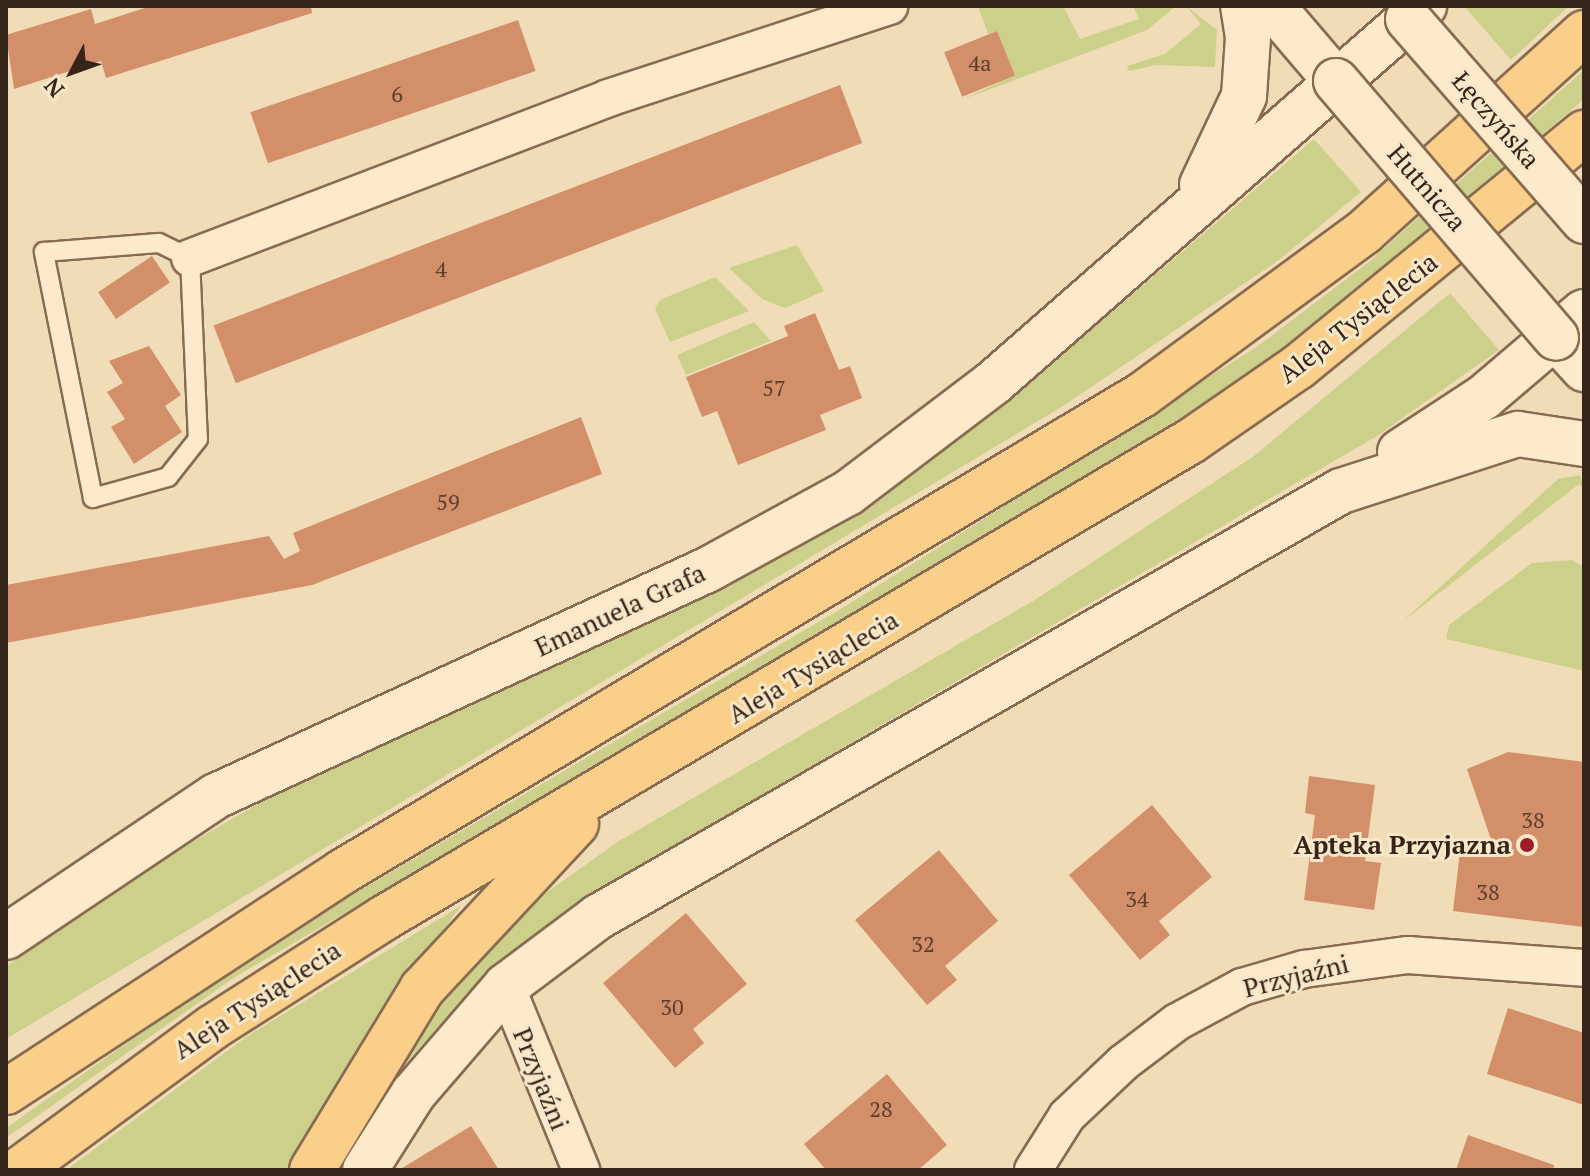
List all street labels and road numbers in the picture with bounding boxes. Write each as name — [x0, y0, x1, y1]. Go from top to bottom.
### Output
street label: Łęczyńska — [1446, 65, 1546, 175]
street label: Hutnicza — [1381, 138, 1473, 238]
street label: Aleja Tysiąclecia — [1272, 246, 1444, 390]
street label: Emanuela Grafa — [530, 557, 710, 663]
street label: Aleja Tysiąclecia — [722, 604, 904, 730]
street label: Aleja Tysiąclecia — [168, 934, 346, 1066]
street label: Przyjaźni — [1240, 948, 1352, 1004]
street label: Przyjaźni — [506, 1023, 576, 1135]

